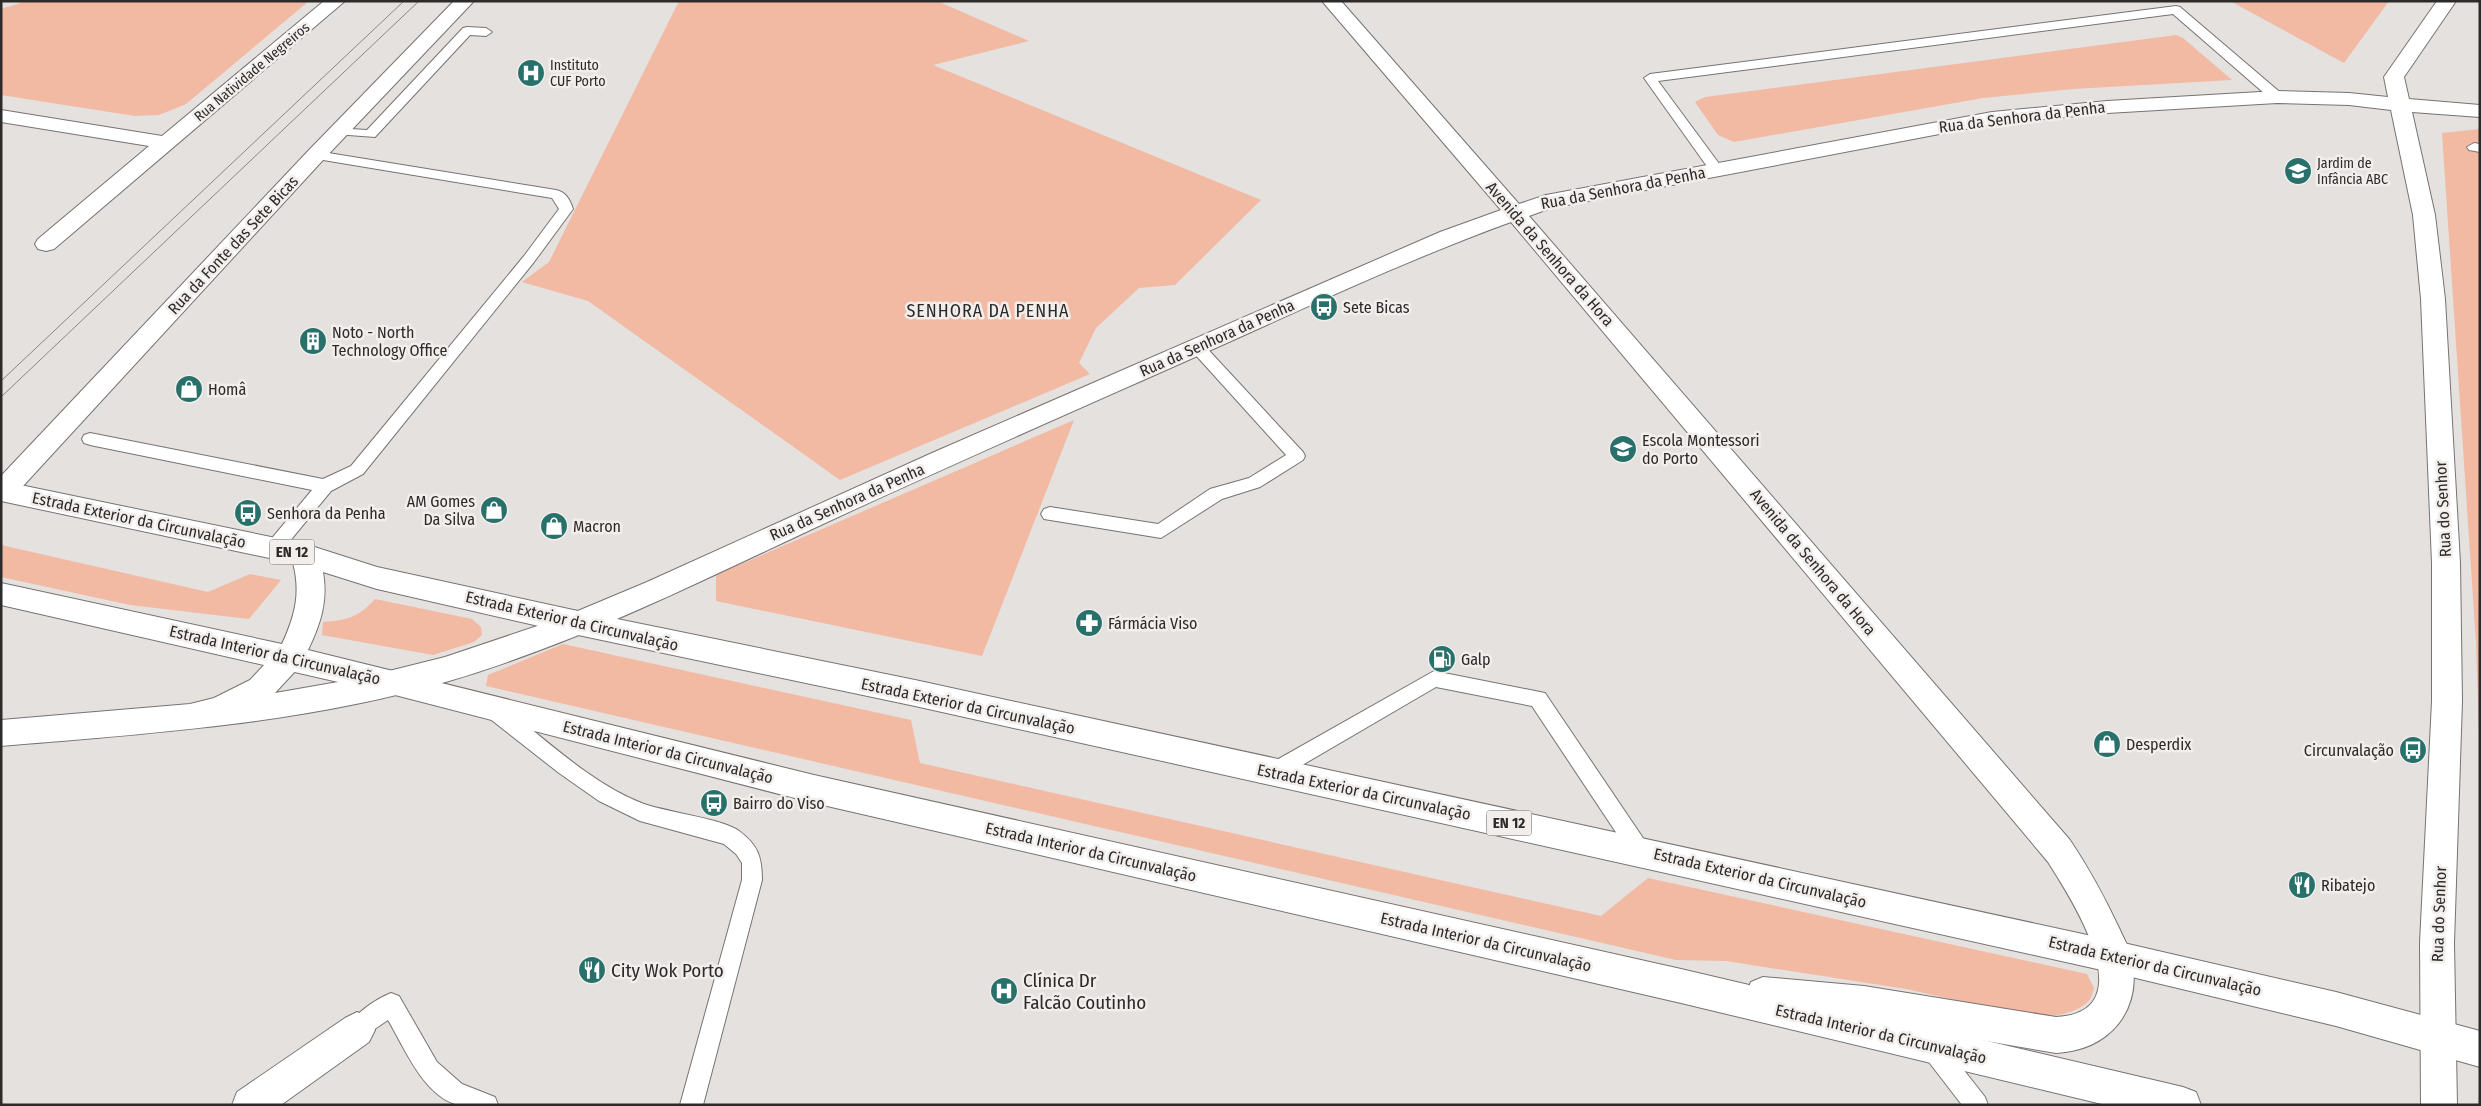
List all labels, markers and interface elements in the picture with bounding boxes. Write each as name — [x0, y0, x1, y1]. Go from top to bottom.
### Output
street label: Rua Natividade Negreiros — [191, 19, 313, 125]
place label: Instituto CUF Porto — [550, 57, 606, 90]
hospital icon: Instituto CUF Porto — [516, 58, 546, 88]
street label: Rua da Senhora da Penha — [1938, 97, 2106, 137]
place label: Jardim de Infância ABC — [2317, 155, 2388, 188]
school or university icon: Jardim de Infância ABC — [2283, 156, 2313, 186]
street label: Rua da Senhora da Penha — [1539, 163, 1707, 213]
street label: Rua da Fonte das Sete Bicas — [164, 172, 302, 318]
street label: Avenida da Senhora da Hora — [1482, 178, 1618, 330]
bus stop icon: Sete Bicas — [1309, 292, 1339, 322]
street label: Rua da Senhora da Penha — [1137, 295, 1297, 381]
place label: Sete Bicas — [1343, 298, 1410, 317]
district label: SENHORA DA PENHA — [906, 300, 1070, 322]
place label: Noto - North Technology Office — [332, 323, 447, 360]
building icon: Noto - North Technology Office — [298, 326, 328, 356]
shop icon: Homâ — [174, 374, 204, 404]
place label: Homâ — [208, 380, 246, 399]
place label: Escola Montessori do Porto — [1642, 431, 1760, 468]
school or university icon: Escola Montessori do Porto — [1608, 434, 1638, 464]
street label: Rua da Senhora da Penha — [767, 459, 927, 545]
street label: Rua do Senhor — [2431, 460, 2455, 558]
street label: Avenida da Senhora da Hora — [1746, 485, 1880, 639]
street label: Estrada Exterior da Circunvalação — [31, 488, 247, 552]
place label: AM Gomes Da Silva — [407, 492, 475, 529]
shop icon: AM Gomes Da Silva — [479, 495, 509, 525]
bus stop icon: Senhora da Penha — [233, 498, 263, 528]
place label: Senhora da Penha — [267, 504, 386, 523]
shop icon: Macron — [539, 511, 569, 541]
place label: Macron — [573, 517, 621, 536]
road number: EN 12 — [270, 540, 314, 564]
street label: Estrada Exterior da Circunvalação — [464, 587, 680, 655]
pharmacy icon: Fármácia Viso — [1074, 608, 1104, 638]
place label: Fármácia Viso — [1108, 614, 1198, 633]
street label: Estrada Interior da Circunvalação — [168, 621, 382, 689]
fuel station icon: Galp — [1427, 644, 1457, 674]
place label: Galp — [1461, 650, 1491, 669]
street label: Estrada Exterior da Circunvalação — [860, 674, 1076, 738]
street label: Estrada Interior da Circunvalação — [561, 717, 775, 787]
shop icon: Desperdix — [2092, 729, 2122, 759]
place label: Desperdix — [2126, 735, 2191, 754]
bus stop icon: Circunvalação — [2398, 735, 2428, 765]
place label: Circunvalação — [2304, 741, 2394, 760]
street label: Estrada Exterior da Circunvalação — [1256, 760, 1472, 824]
bus stop icon: Bairro do Viso — [699, 788, 729, 818]
place label: Bairro do Viso — [733, 794, 825, 813]
road number: EN 12 — [1486, 810, 1532, 836]
street label: Estrada Interior da Circunvalação — [984, 818, 1198, 886]
street label: Estrada Exterior da Circunvalação — [1652, 844, 1868, 912]
street label: Rua do Senhor — [2428, 865, 2450, 962]
restaurant icon: Ribatejo — [2287, 870, 2317, 900]
place label: Ribatejo — [2321, 876, 2375, 895]
street label: Estrada Interior da Circunvalação — [1379, 908, 1593, 976]
street label: Estrada Exterior da Circunvalação — [2047, 932, 2263, 1000]
restaurant icon: City Wok Porto — [577, 955, 607, 985]
place label: City Wok Porto — [611, 959, 724, 982]
place label: Clínica Dr Falcão Coutinho — [1023, 969, 1146, 1014]
hospital icon: Clínica Dr Falcão Coutinho — [989, 976, 1019, 1006]
street label: Estrada Interior da Circunvalação — [1774, 1000, 1988, 1068]

